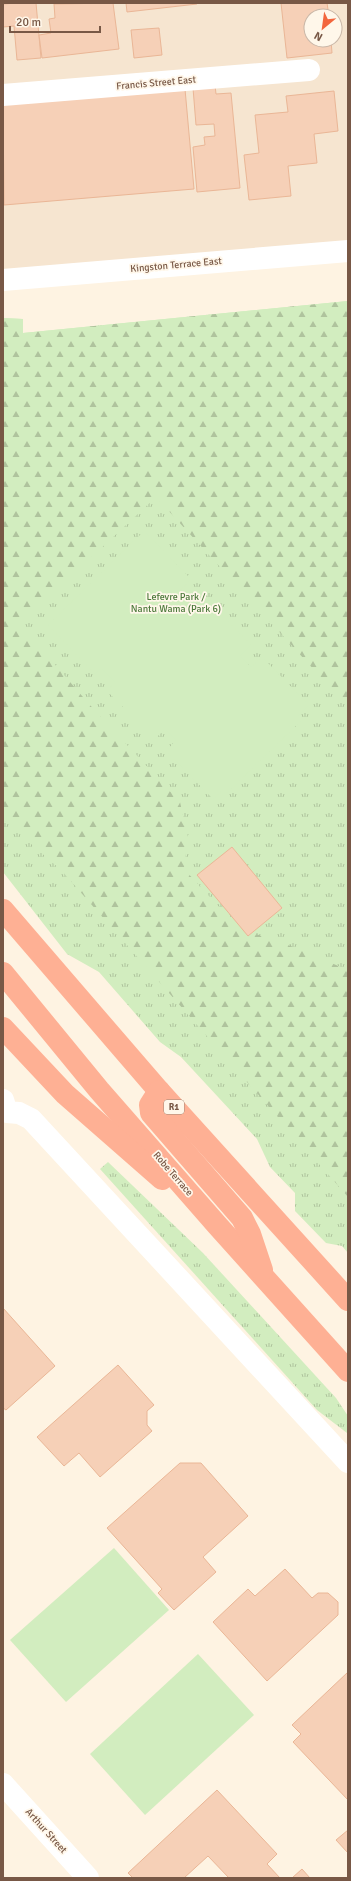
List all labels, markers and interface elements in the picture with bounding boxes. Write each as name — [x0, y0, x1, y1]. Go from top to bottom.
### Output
scale bar — [10, 8, 100, 34]
north arrow — [303, 8, 343, 48]
text: 20 m — [16, 15, 41, 30]
text: N — [312, 29, 325, 44]
street label: Francis Street East — [116, 73, 197, 92]
street label: Kingston Terrace East — [130, 255, 223, 275]
park label: Lefevre Park / Nantu Wama (Park 6) — [131, 591, 221, 615]
road number: R1 — [164, 1100, 184, 1114]
street label: Robe Terrace — [151, 1149, 195, 1199]
street label: Arthur Street — [23, 1806, 70, 1856]

